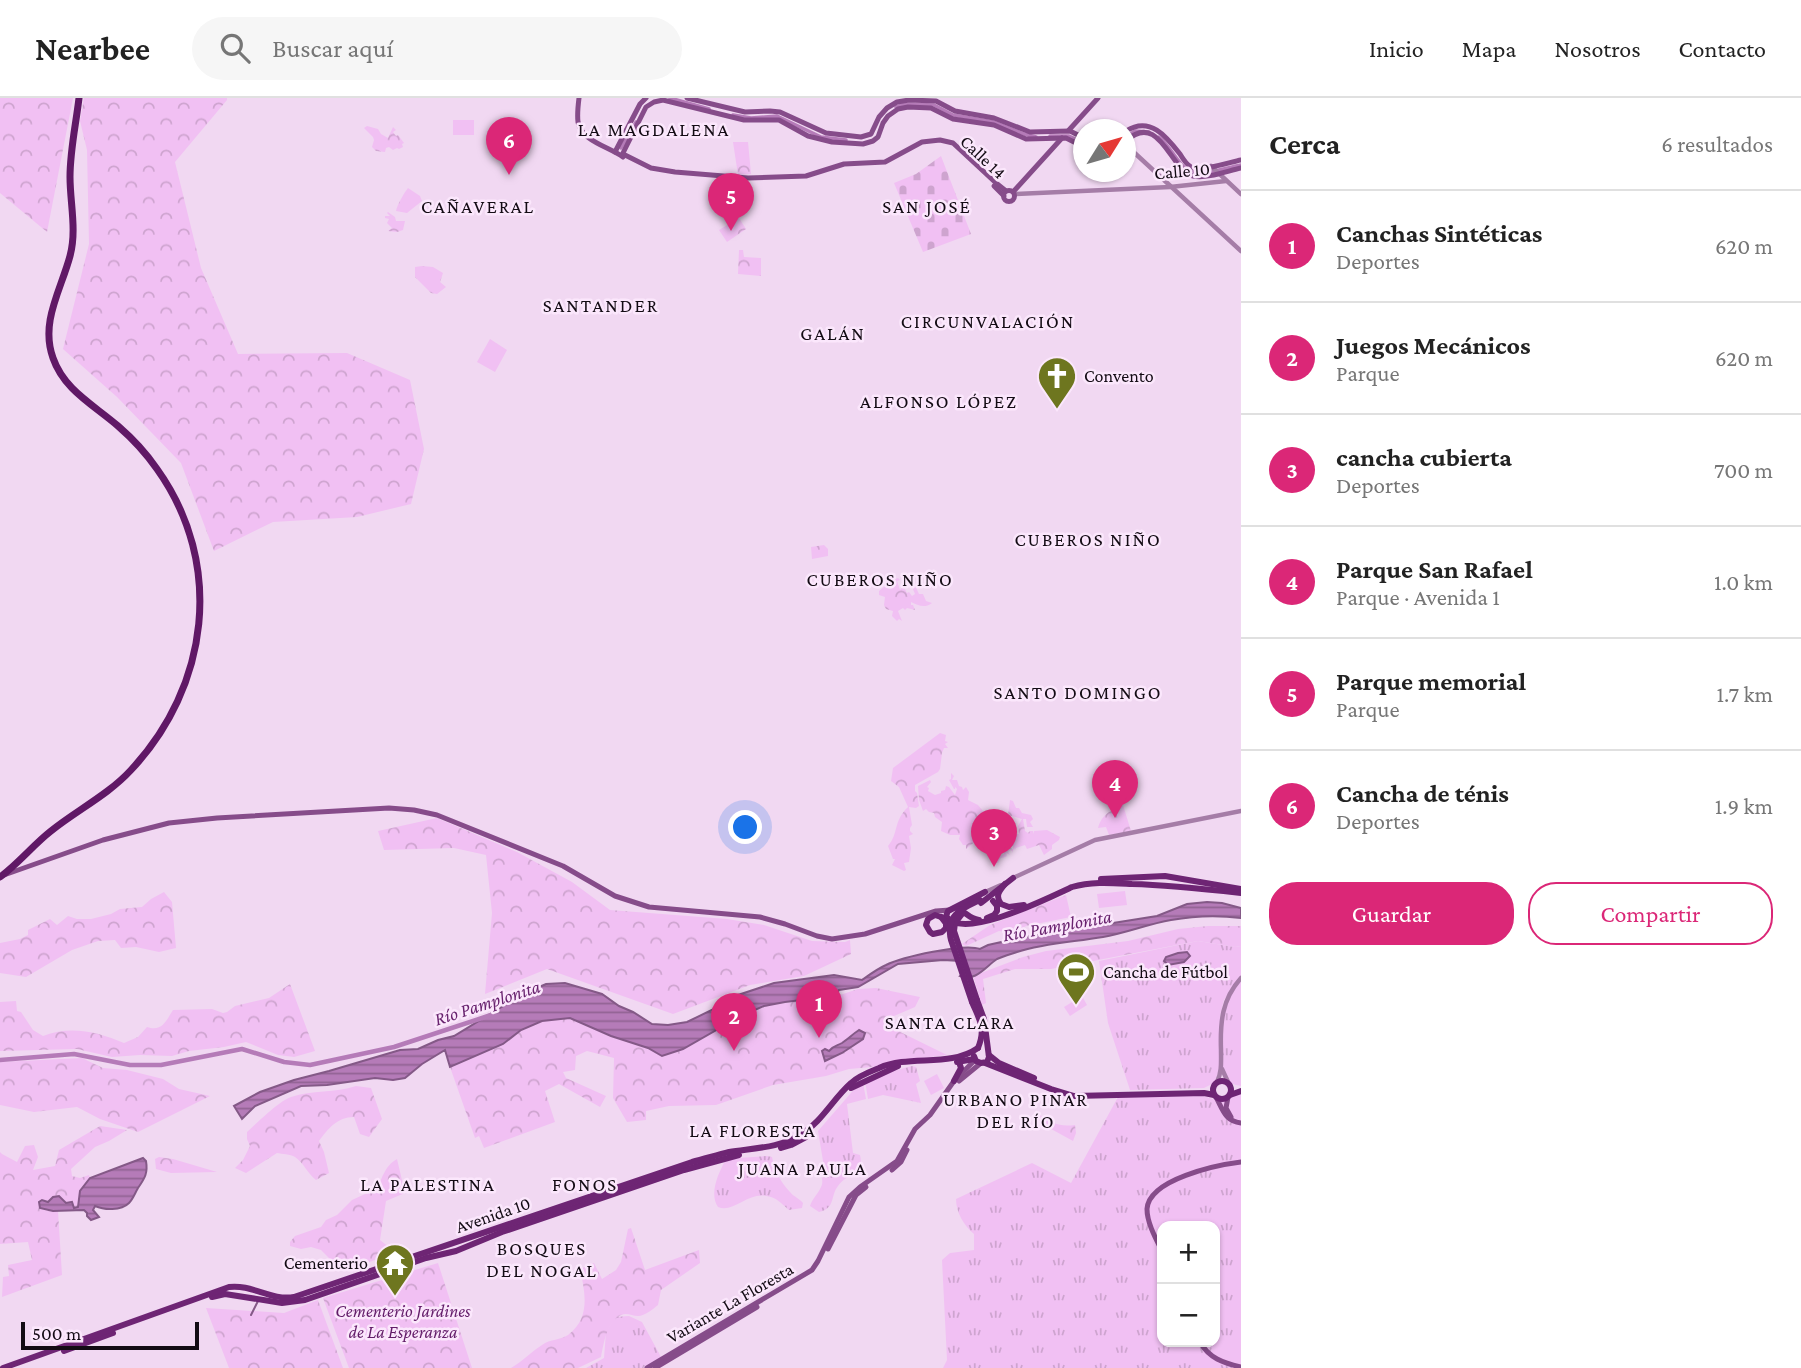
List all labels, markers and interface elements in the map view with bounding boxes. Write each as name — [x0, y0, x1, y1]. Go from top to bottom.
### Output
search box — [192, 17, 682, 80]
icon: search — [216, 29, 254, 67]
text: Nearbee — [35, 30, 150, 67]
text: Buscar aquí — [272, 34, 393, 63]
text: Inicio — [1369, 35, 1424, 62]
text: Mapa — [1462, 35, 1516, 62]
text: Nosotros — [1554, 35, 1641, 62]
text: Contacto — [1679, 35, 1766, 62]
pin: 6 — [486, 117, 532, 175]
district label: LA MAGDALENA — [578, 119, 730, 140]
north arrow — [1073, 119, 1136, 182]
text: Cerca — [1269, 127, 1340, 160]
street label: Calle 14 — [956, 131, 1010, 183]
text: 6 resultados — [1661, 131, 1773, 157]
street label: Calle 10 — [1153, 159, 1211, 183]
pin: 5 — [708, 173, 754, 231]
district label: CAÑAVERAL — [421, 196, 535, 217]
district label: SAN JOSÉ — [882, 196, 972, 217]
text: Canchas Sintéticas — [1336, 219, 1542, 248]
text: 1 — [1288, 233, 1296, 259]
text: 620 m — [1715, 233, 1773, 259]
text: Deportes — [1336, 248, 1420, 274]
district label: SANTANDER — [543, 295, 659, 316]
district label: CIRCUNVALACIÓN — [901, 311, 1075, 332]
district label: GALÁN — [800, 323, 866, 344]
text: Juegos Mecánicos — [1336, 331, 1531, 360]
text: 2 — [1286, 345, 1298, 371]
text: 620 m — [1715, 345, 1773, 371]
church icon: Convento — [1036, 355, 1078, 410]
text: Parque — [1336, 360, 1400, 386]
place label: Convento — [1084, 366, 1154, 386]
district label: ALFONSO LÓPEZ — [860, 391, 1018, 412]
text: cancha cubierta — [1336, 443, 1512, 472]
text: 3 — [1286, 457, 1298, 483]
text: 700 m — [1714, 457, 1773, 483]
text: Deportes — [1336, 472, 1420, 498]
district label: CUBEROS NIÑO — [1014, 529, 1162, 550]
text: Parque San Rafael — [1336, 555, 1533, 584]
district label: CUBEROS NIÑO — [806, 569, 954, 590]
text: 4 — [1286, 569, 1298, 595]
text: 1.0 km — [1714, 569, 1773, 595]
text: Parque · Avenida 1 — [1336, 584, 1500, 610]
text: Parque memorial — [1336, 667, 1526, 696]
text: 5 — [1286, 681, 1298, 707]
text: 1.7 km — [1716, 681, 1773, 707]
district label: SANTO DOMINGO — [994, 682, 1162, 703]
text: Parque — [1336, 696, 1400, 722]
pin: 4 — [1092, 760, 1138, 818]
text: Cancha de ténis — [1336, 779, 1509, 808]
text: 6 — [1286, 793, 1298, 819]
text: 1.9 km — [1715, 793, 1773, 819]
text: Deportes — [1336, 808, 1420, 834]
pin: 3 — [971, 809, 1017, 867]
your location — [728, 810, 762, 844]
button: Guardar — [1269, 882, 1514, 945]
button: Compartir — [1528, 882, 1773, 945]
water label: Río Pamplonita — [1001, 906, 1113, 945]
sports icon: Cancha de Fútbol — [1055, 951, 1097, 1006]
place label: Cancha de Fútbol — [1103, 962, 1228, 982]
water label: Río Pamplonita — [431, 975, 543, 1030]
pin: 1 — [796, 980, 842, 1038]
pin: 2 — [711, 993, 757, 1051]
district label: SANTA CLARA — [885, 1012, 1015, 1033]
district label: URBANO PINAR DEL RÍO — [943, 1089, 1089, 1132]
district label: LA FLORESTA — [689, 1120, 817, 1141]
district label: JUANA PAULA — [736, 1158, 868, 1179]
district label: LA PALESTINA — [360, 1174, 496, 1195]
district label: FONOS — [552, 1174, 618, 1195]
street label: Avenida 10 — [453, 1193, 533, 1237]
map controls — [1157, 1221, 1220, 1347]
button: + — [1157, 1221, 1220, 1284]
district label: BOSQUES DEL NOGAL — [486, 1238, 598, 1281]
temple icon: Cementerio — [374, 1242, 416, 1297]
place label: Cementerio — [284, 1253, 368, 1273]
street label: Variante La Floresta — [663, 1259, 797, 1347]
button: − — [1157, 1284, 1220, 1347]
park label: Cementerio Jardines de La Esperanza — [335, 1301, 471, 1342]
scale bar — [21, 1319, 200, 1351]
text: 500 m — [32, 1323, 81, 1344]

